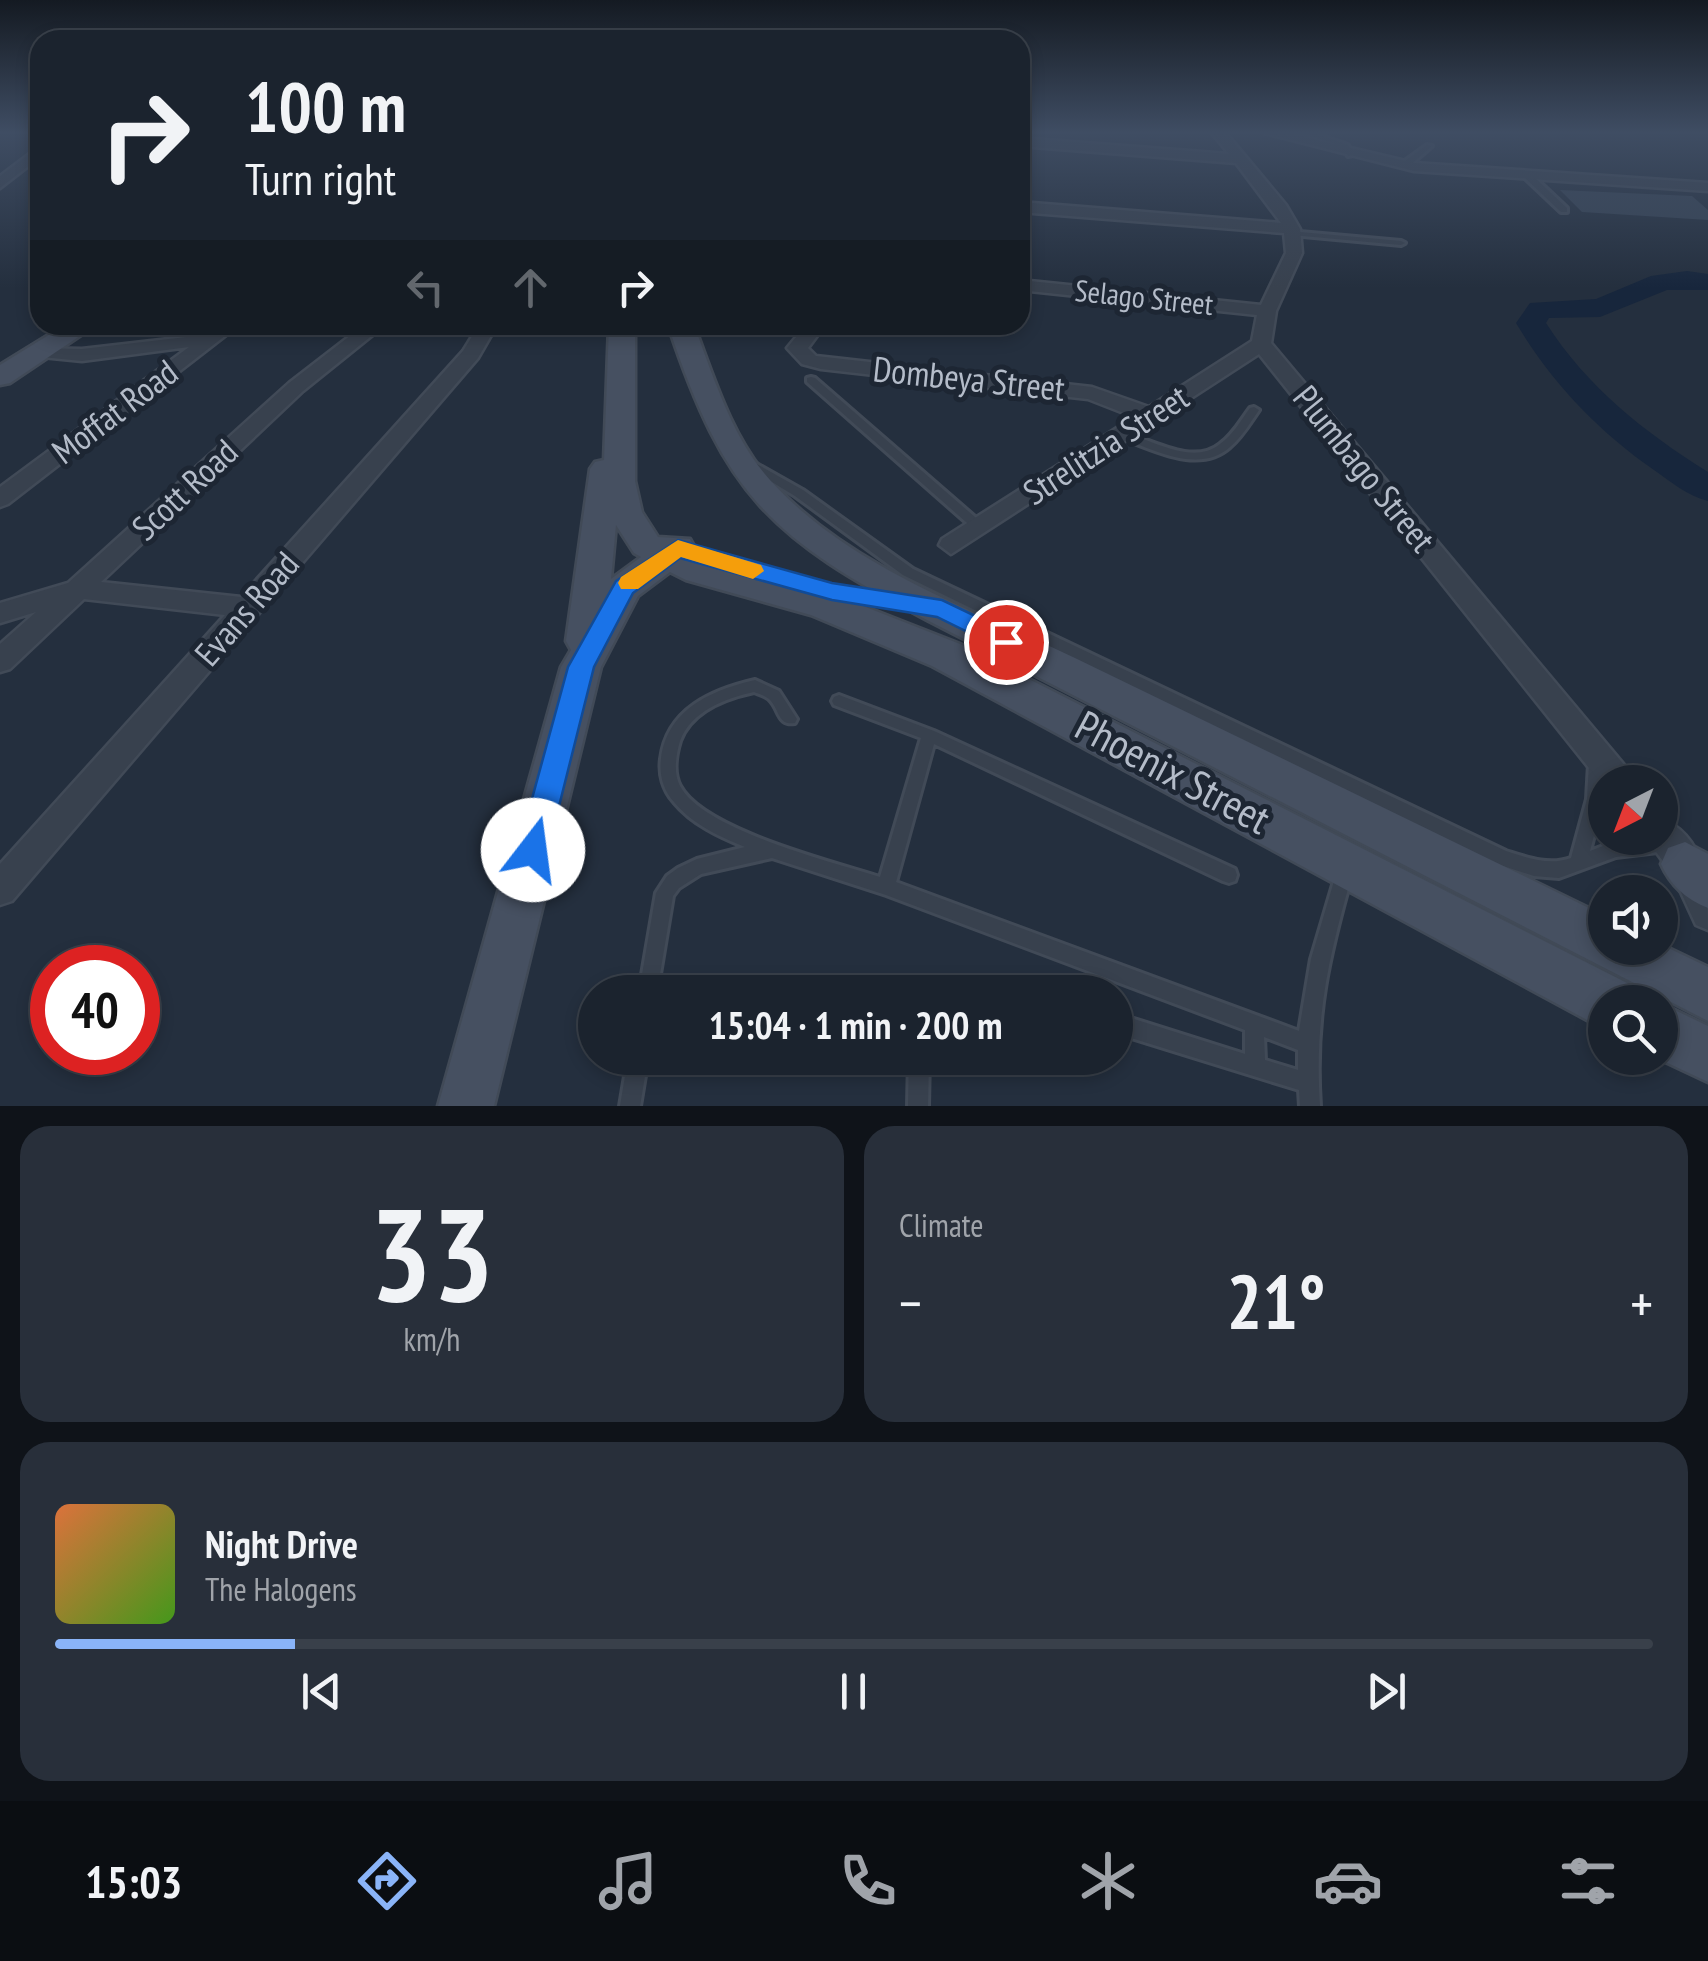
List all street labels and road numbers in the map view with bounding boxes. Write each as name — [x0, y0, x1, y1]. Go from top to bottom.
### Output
street label: Selago Street — [1073, 270, 1216, 323]
street label: Dombeya Street — [871, 345, 1068, 411]
street label: Moffat Road — [42, 349, 186, 473]
street label: Strelitzia Street — [1014, 373, 1197, 515]
street label: Plumbago Street — [1284, 376, 1446, 561]
street label: Scott Road — [122, 429, 247, 550]
street label: Evans Road — [184, 542, 309, 675]
street label: Phoenix Street — [1066, 697, 1280, 846]

